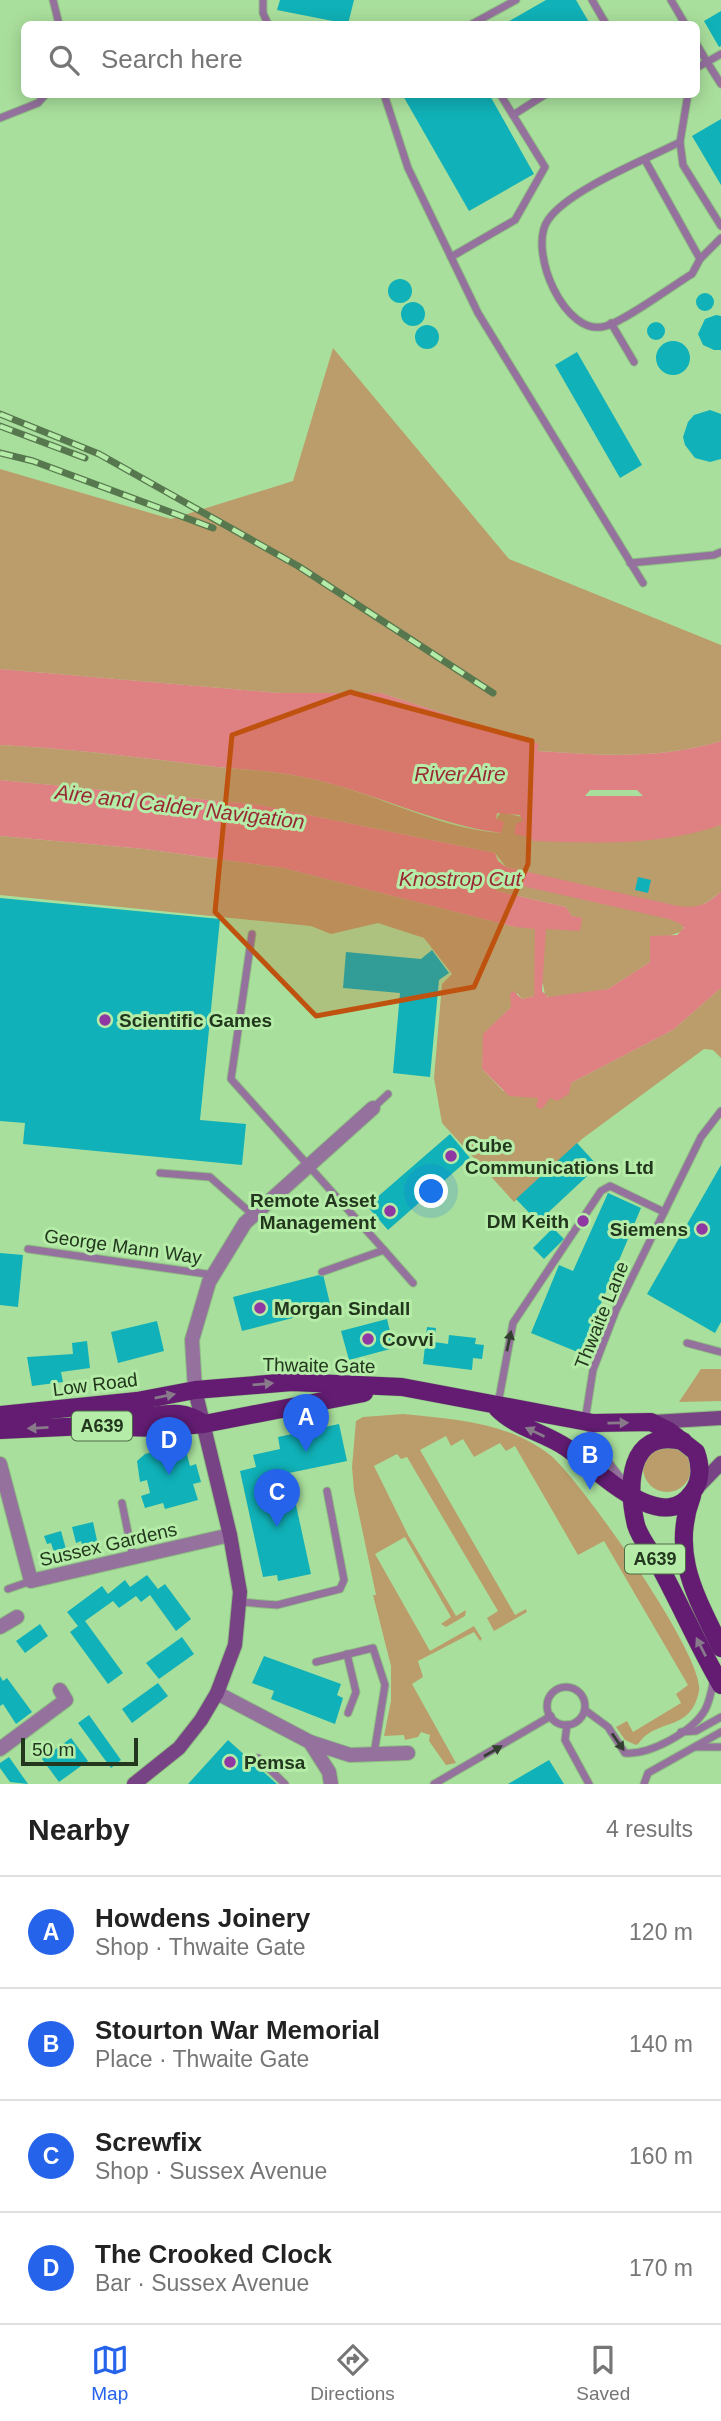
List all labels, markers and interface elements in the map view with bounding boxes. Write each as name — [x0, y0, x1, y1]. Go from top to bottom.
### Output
search box — [21, 21, 700, 98]
icon: search — [45, 41, 83, 79]
text: Search here — [101, 44, 243, 74]
water label: River Aire — [414, 762, 506, 785]
water label: Aire and Calder Navigation — [52, 780, 306, 833]
water label: Knostrop Cut — [399, 867, 522, 890]
place label: Scientific Games — [119, 1010, 272, 1031]
marker: Scientific Games — [97, 1012, 113, 1028]
place label: Cube Communications Ltd — [465, 1135, 654, 1178]
marker: Cube Communications Ltd — [443, 1148, 459, 1164]
your location — [414, 1174, 448, 1208]
place label: Remote Asset Management — [250, 1190, 377, 1233]
marker: Remote Asset Management — [382, 1203, 398, 1219]
place label: DM Keith — [487, 1211, 569, 1232]
marker: DM Keith — [575, 1213, 591, 1229]
place label: Siemens — [610, 1219, 688, 1240]
marker: Siemens — [694, 1221, 710, 1237]
street label: George Mann Way — [43, 1225, 203, 1268]
street label: Thwaite Lane — [570, 1258, 633, 1372]
place label: Morgan Sindall — [274, 1298, 410, 1319]
marker: Morgan Sindall — [252, 1300, 268, 1316]
place label: Covvi — [382, 1329, 434, 1350]
one-way arrow — [504, 1330, 515, 1352]
marker: Covvi — [360, 1331, 376, 1347]
street label: Thwaite Gate — [262, 1354, 376, 1377]
street label: Low Road — [51, 1369, 139, 1400]
one-way arrow — [252, 1378, 274, 1389]
one-way arrow — [154, 1390, 176, 1401]
pin: A — [283, 1394, 329, 1452]
road number: A639 — [72, 1412, 132, 1441]
pin: D — [146, 1417, 192, 1475]
one-way arrow — [607, 1417, 629, 1429]
one-way arrow — [27, 1423, 49, 1434]
one-way arrow — [525, 1426, 546, 1437]
pin: B — [567, 1432, 613, 1490]
pin: C — [254, 1469, 300, 1527]
street label: Sussex Gardens — [37, 1518, 179, 1571]
road number: A639 — [625, 1544, 685, 1574]
one-way arrow — [695, 1637, 706, 1657]
one-way arrow — [611, 1733, 624, 1752]
scale bar — [21, 1735, 138, 1767]
text: 50 m — [32, 1739, 74, 1760]
one-way arrow — [483, 1745, 502, 1757]
place label: Pemsa — [244, 1752, 306, 1773]
marker: Pemsa — [222, 1754, 238, 1770]
text: Nearby — [28, 1813, 130, 1846]
text: 4 results — [606, 1816, 693, 1842]
text: Howdens Joinery — [95, 1903, 310, 1933]
text: A — [43, 1919, 59, 1945]
text: 120 m — [629, 1919, 693, 1945]
text: Shop · Thwaite Gate — [95, 1934, 306, 1960]
text: Stourton War Memorial — [95, 2015, 380, 2045]
text: B — [43, 2031, 59, 2057]
text: 140 m — [629, 2031, 693, 2057]
text: Place · Thwaite Gate — [95, 2046, 309, 2072]
text: Screwfix — [95, 2127, 202, 2157]
text: C — [43, 2143, 59, 2169]
text: 160 m — [629, 2143, 693, 2169]
text: Shop · Sussex Avenue — [95, 2158, 327, 2184]
text: The Crooked Clock — [95, 2239, 332, 2269]
text: D — [43, 2255, 59, 2281]
text: 170 m — [629, 2255, 693, 2281]
text: Bar · Sussex Avenue — [95, 2270, 309, 2296]
tab: Map — [91, 2341, 129, 2405]
tab: Directions — [310, 2341, 395, 2405]
tab: Saved — [576, 2341, 630, 2405]

